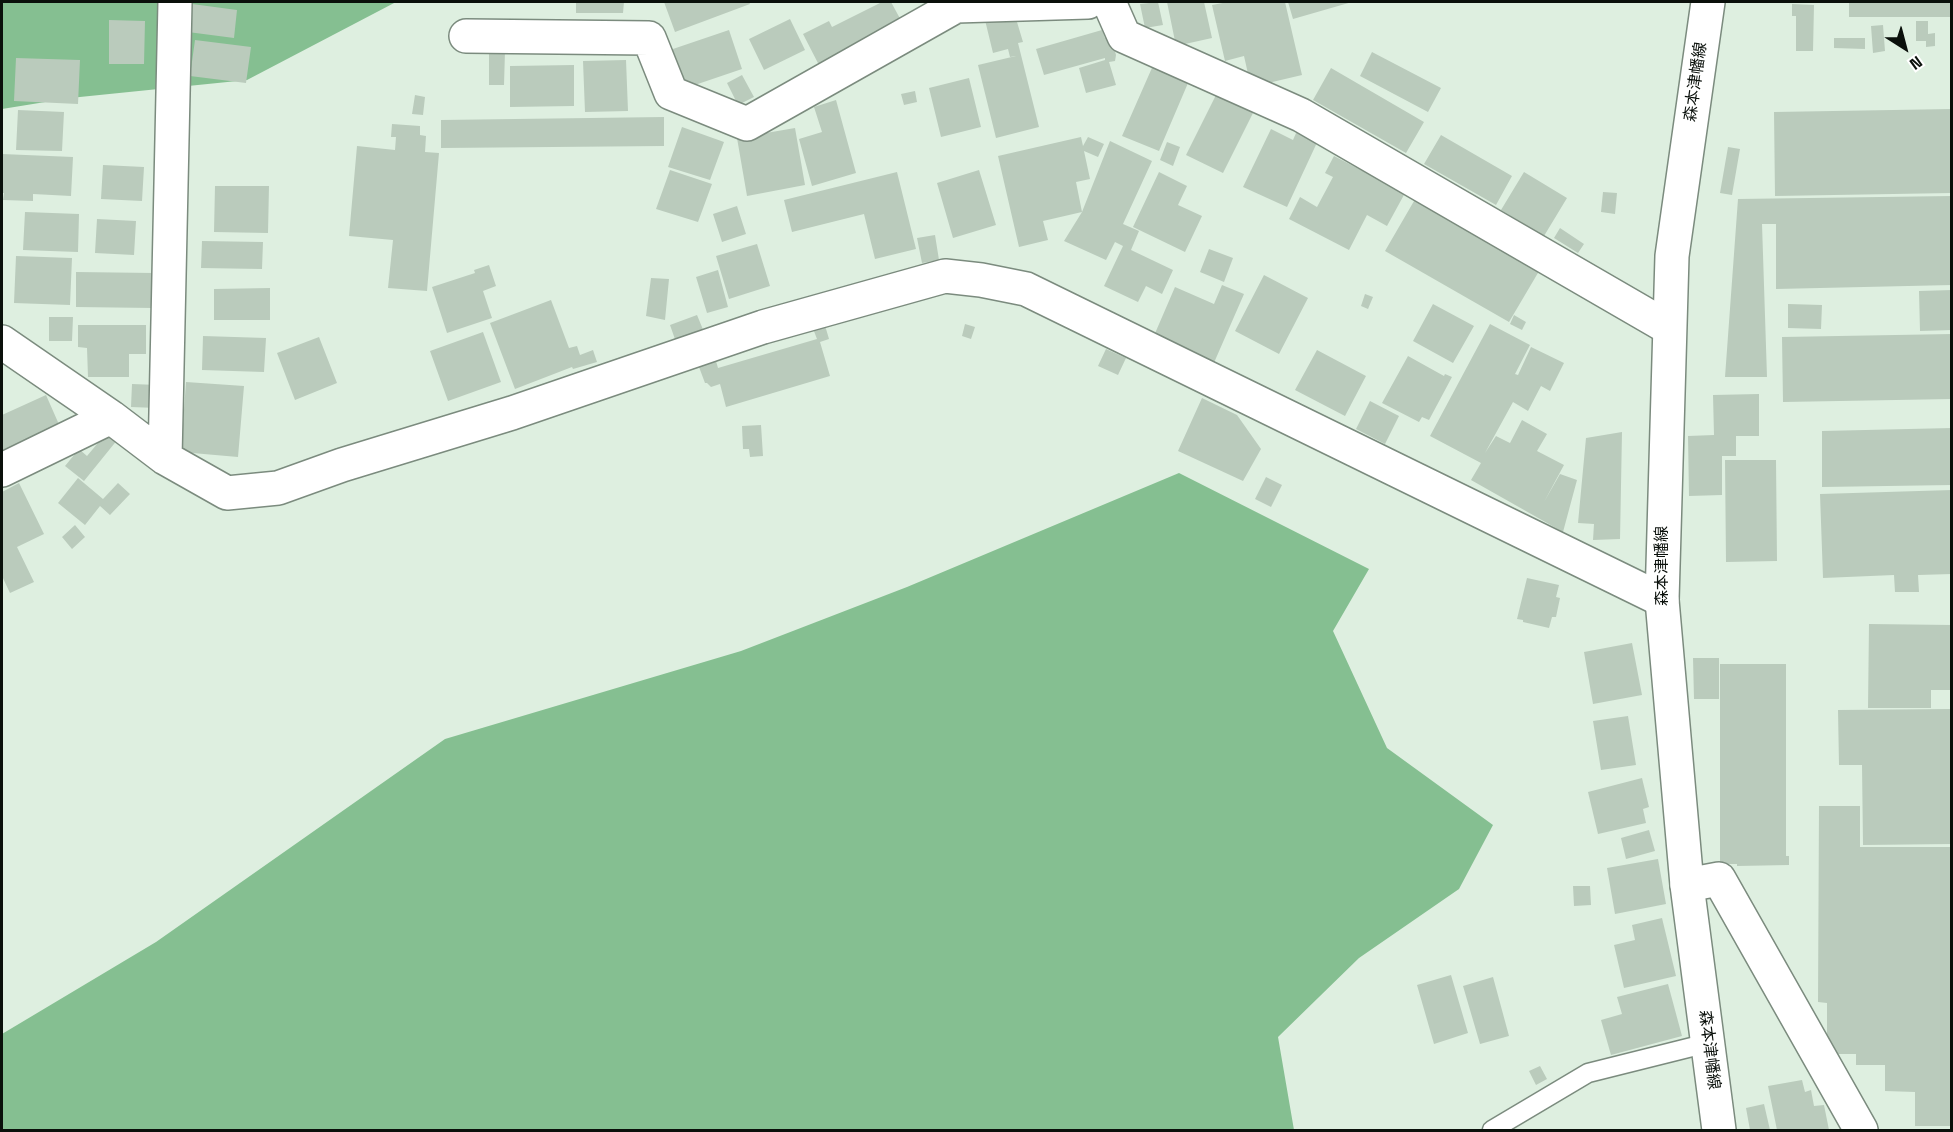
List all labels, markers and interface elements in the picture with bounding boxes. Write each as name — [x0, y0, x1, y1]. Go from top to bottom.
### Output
north arrow — [1875, 18, 1935, 78]
street label: 森本津幡線 — [1681, 41, 1711, 123]
text: N — [1905, 51, 1926, 75]
street label: 森本津幡線 — [1653, 526, 1673, 606]
street label: 森本津幡線 — [1695, 1009, 1723, 1091]

